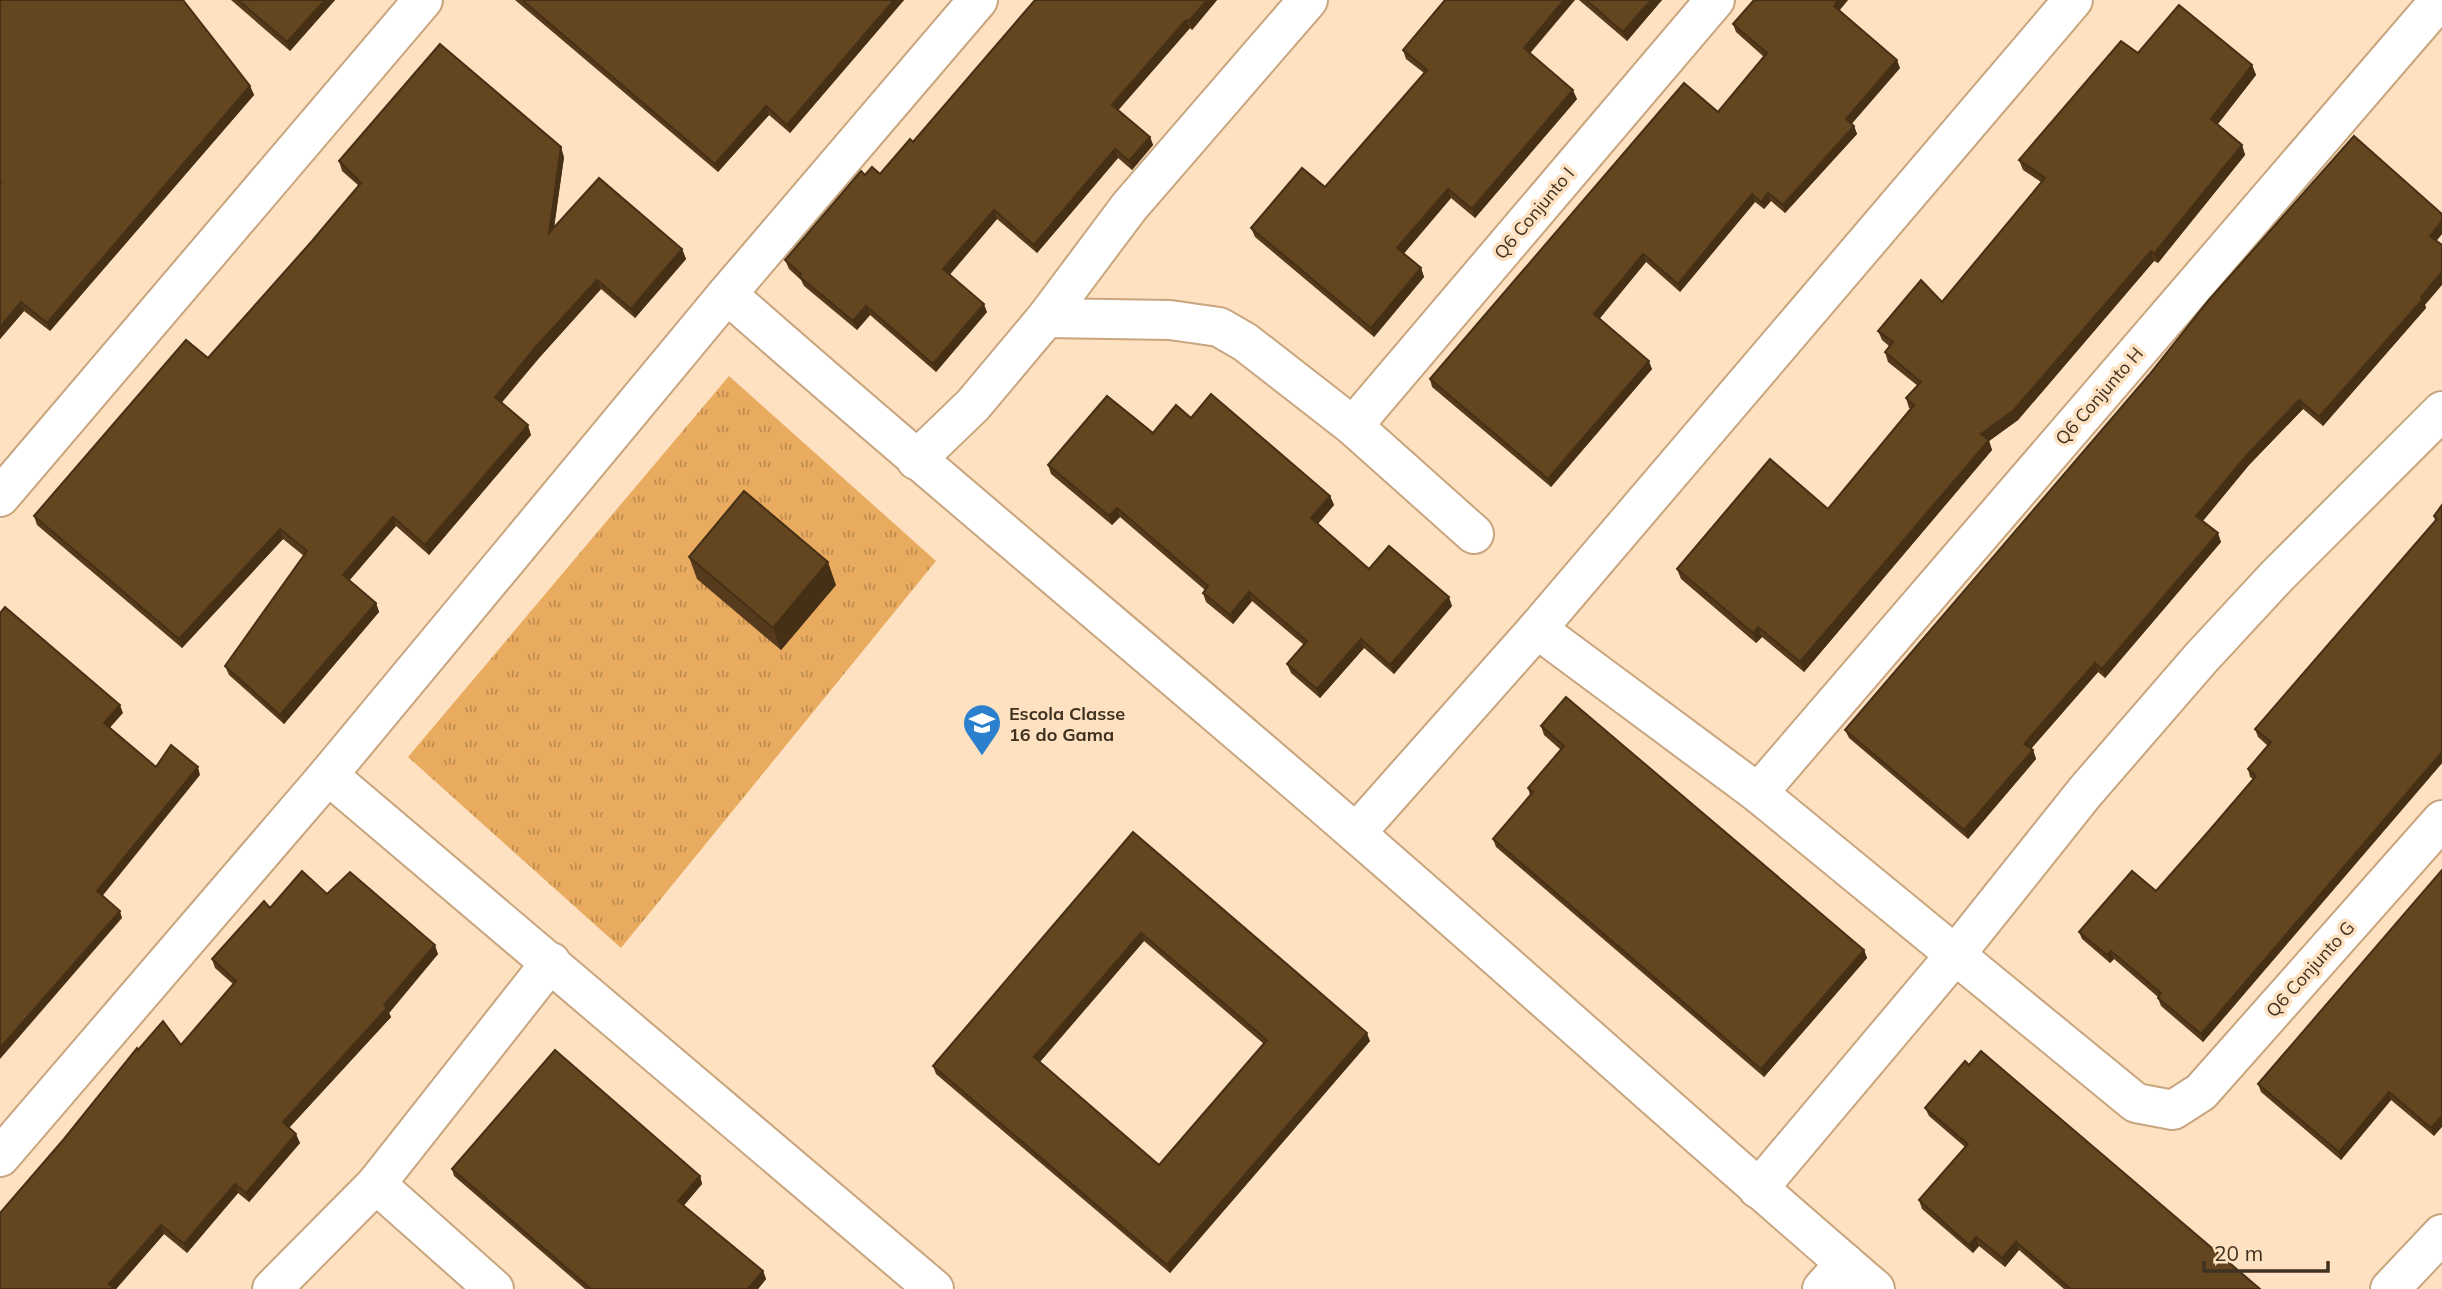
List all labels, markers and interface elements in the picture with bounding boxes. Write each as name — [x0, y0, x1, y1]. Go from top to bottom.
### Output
street label: Q6 Conjunto I — [1489, 162, 1579, 264]
street label: Q6 Conjunto H — [2050, 342, 2148, 450]
school or university icon: Escola Classe 16 do Gama — [961, 702, 1003, 757]
place label: Escola Classe 16 do Gama — [1009, 702, 1125, 746]
street label: Q6 Conjunto G — [2261, 916, 2359, 1022]
scale bar — [2204, 1230, 2328, 1274]
text: 20 m — [2214, 1240, 2263, 1266]

